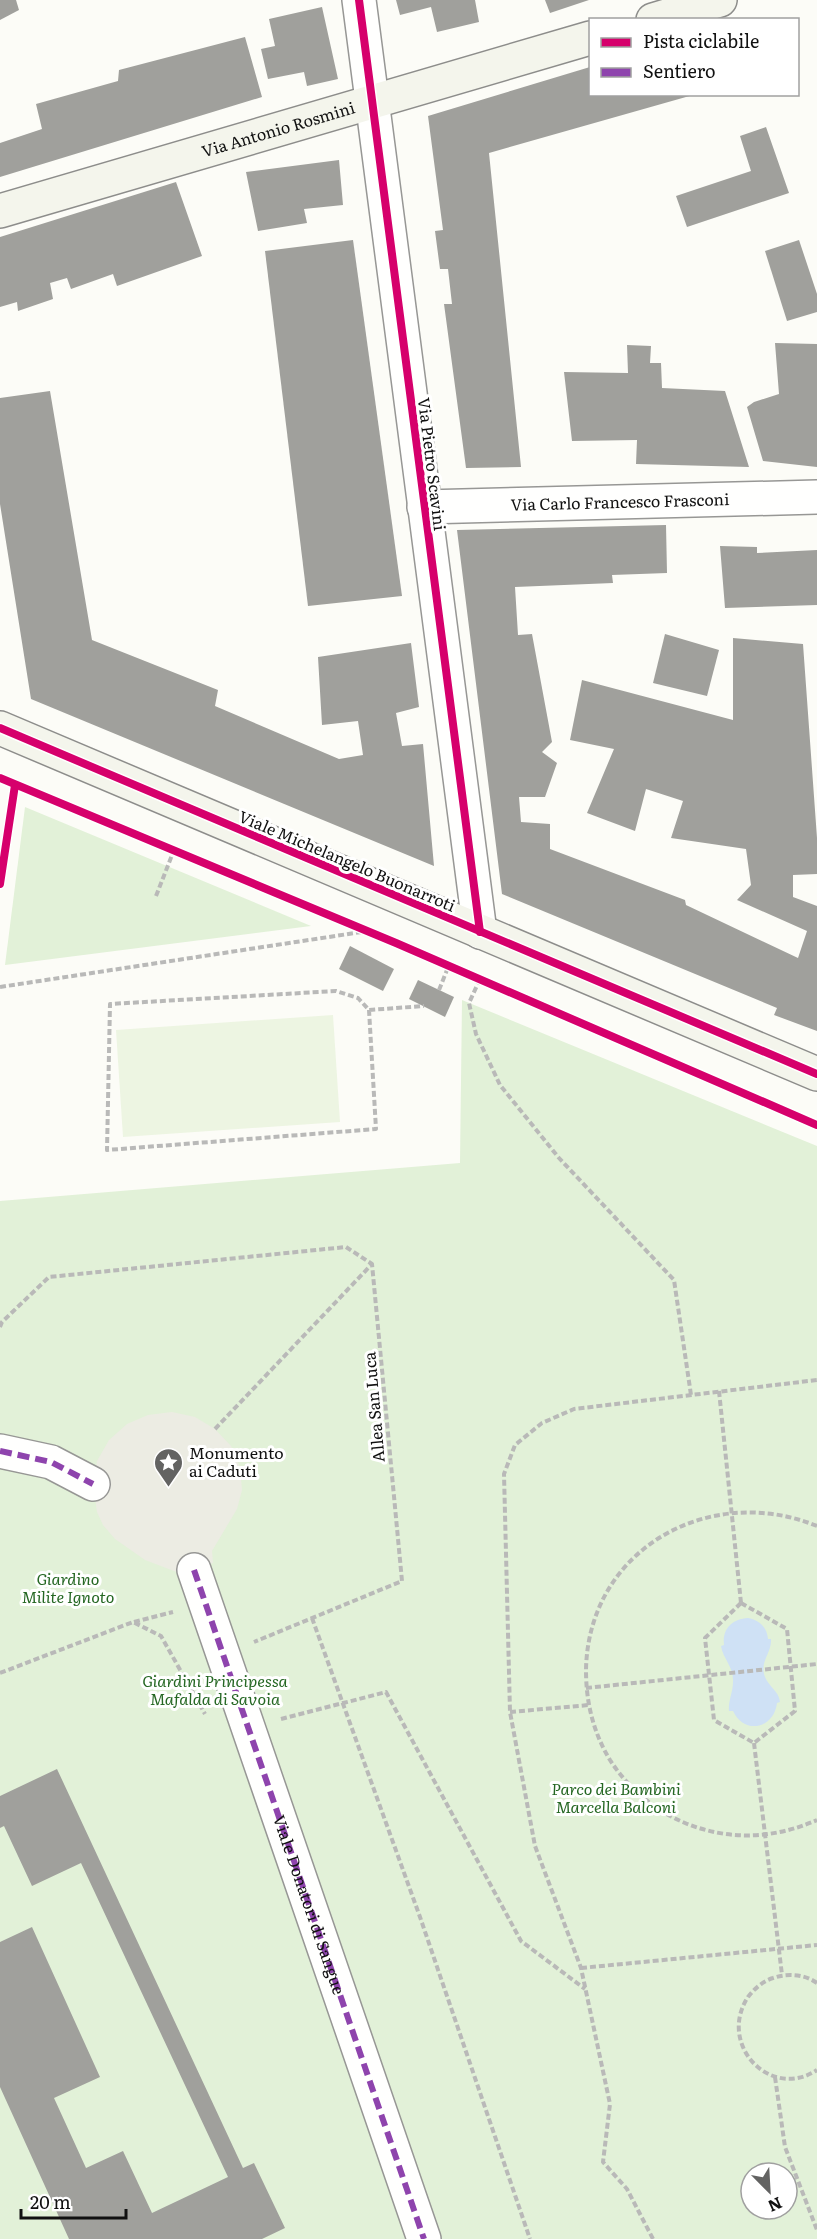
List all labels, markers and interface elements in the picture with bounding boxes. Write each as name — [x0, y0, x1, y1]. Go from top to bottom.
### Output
legend — [589, 18, 799, 96]
text: Pista ciclabile — [643, 27, 759, 54]
text: Sentiero — [643, 57, 716, 84]
street label: Via Antonio Rosmini — [198, 95, 358, 162]
street label: Via Pietro Scavini — [413, 396, 453, 532]
street label: Via Carlo Francesco Frasconi — [510, 486, 730, 516]
street label: Viale Michelangelo Buonarroti — [235, 803, 460, 917]
street label: Allea San Luca — [356, 1351, 390, 1463]
place label: Monumento ai Caduti — [189, 1440, 284, 1482]
place icon: Monumento ai Caduti — [152, 1446, 184, 1488]
park label: Giardino Milite Ignoto — [22, 1566, 114, 1608]
park label: Giardini Principessa Mafalda di Savoia — [142, 1668, 289, 1710]
park label: Parco dei Bambini Marcella Balconi — [551, 1776, 681, 1818]
street label: Viale Donatori di Sangue — [268, 1811, 352, 1997]
north arrow — [739, 2161, 799, 2221]
scale bar — [21, 2182, 126, 2220]
text: 20 m — [30, 2188, 71, 2215]
text: N — [764, 2192, 787, 2219]

